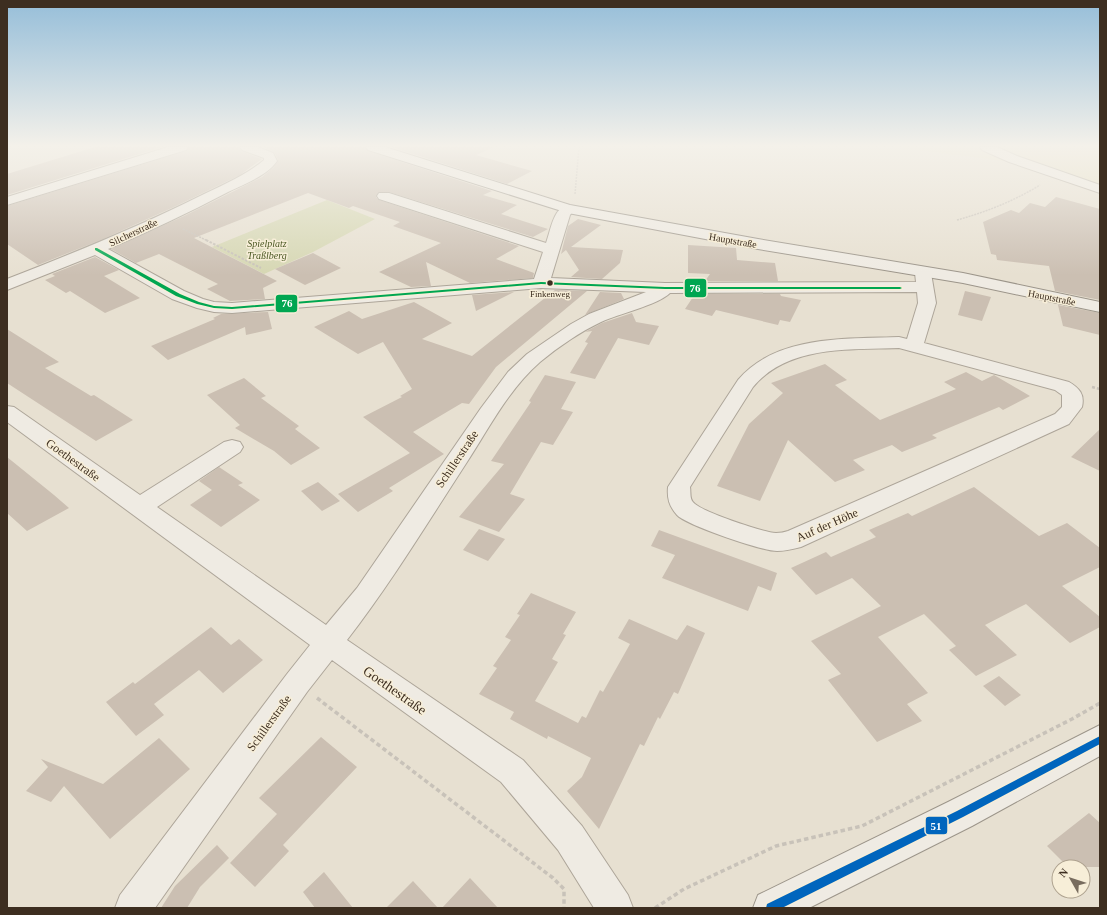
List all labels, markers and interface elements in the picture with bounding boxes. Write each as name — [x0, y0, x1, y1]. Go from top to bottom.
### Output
street label: Silcherstraße — [107, 216, 160, 248]
street label: Hauptstraße — [708, 231, 758, 250]
park label: Spielplatz Traßlberg — [247, 238, 287, 261]
marker: Finkenweg — [545, 278, 555, 288]
line badge: 76 — [684, 278, 707, 298]
text: 76 — [690, 282, 701, 294]
street label: Hauptstraße — [1027, 287, 1077, 308]
place label: Finkenweg — [530, 289, 570, 299]
line badge: 76 — [275, 294, 298, 313]
text: 76 — [282, 297, 293, 309]
street label: Schillerstraße — [433, 428, 481, 490]
street label: Goethestraße — [43, 436, 103, 484]
street label: Auf der Höhe — [794, 505, 860, 545]
street label: Goethestraße — [360, 663, 429, 718]
street label: Schillerstraße — [244, 692, 294, 754]
line badge: 51 — [925, 816, 948, 835]
text: 51 — [931, 820, 942, 832]
north arrow — [1051, 859, 1091, 899]
text: N — [1056, 866, 1070, 880]

